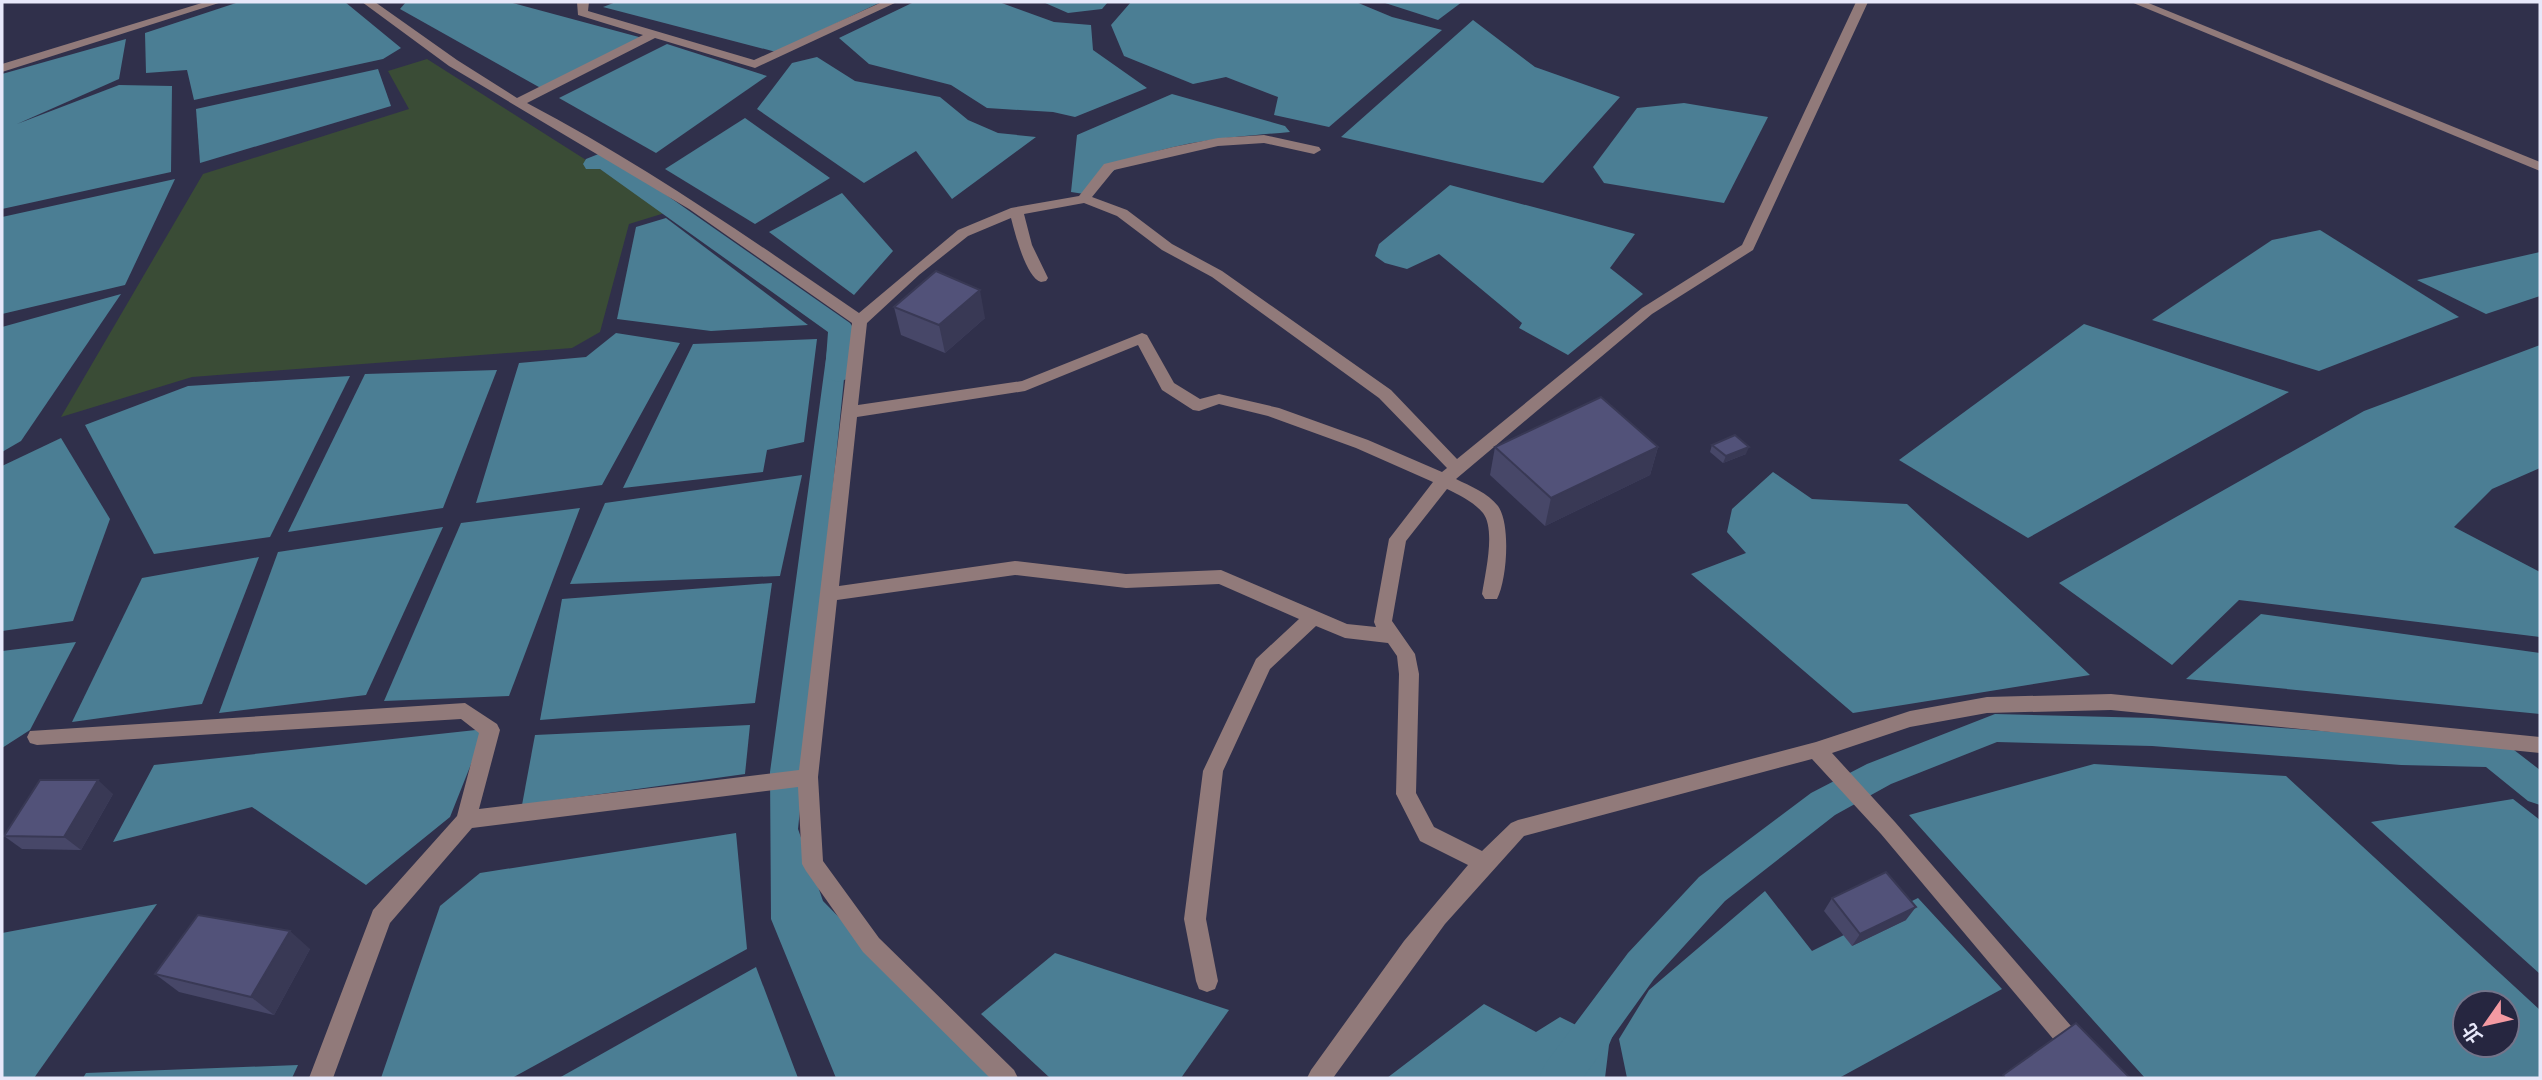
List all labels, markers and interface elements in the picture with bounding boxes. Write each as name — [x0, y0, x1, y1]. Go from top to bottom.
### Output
north arrow — [2451, 989, 2521, 1059]
text: 北 — [2457, 1019, 2487, 1048]

